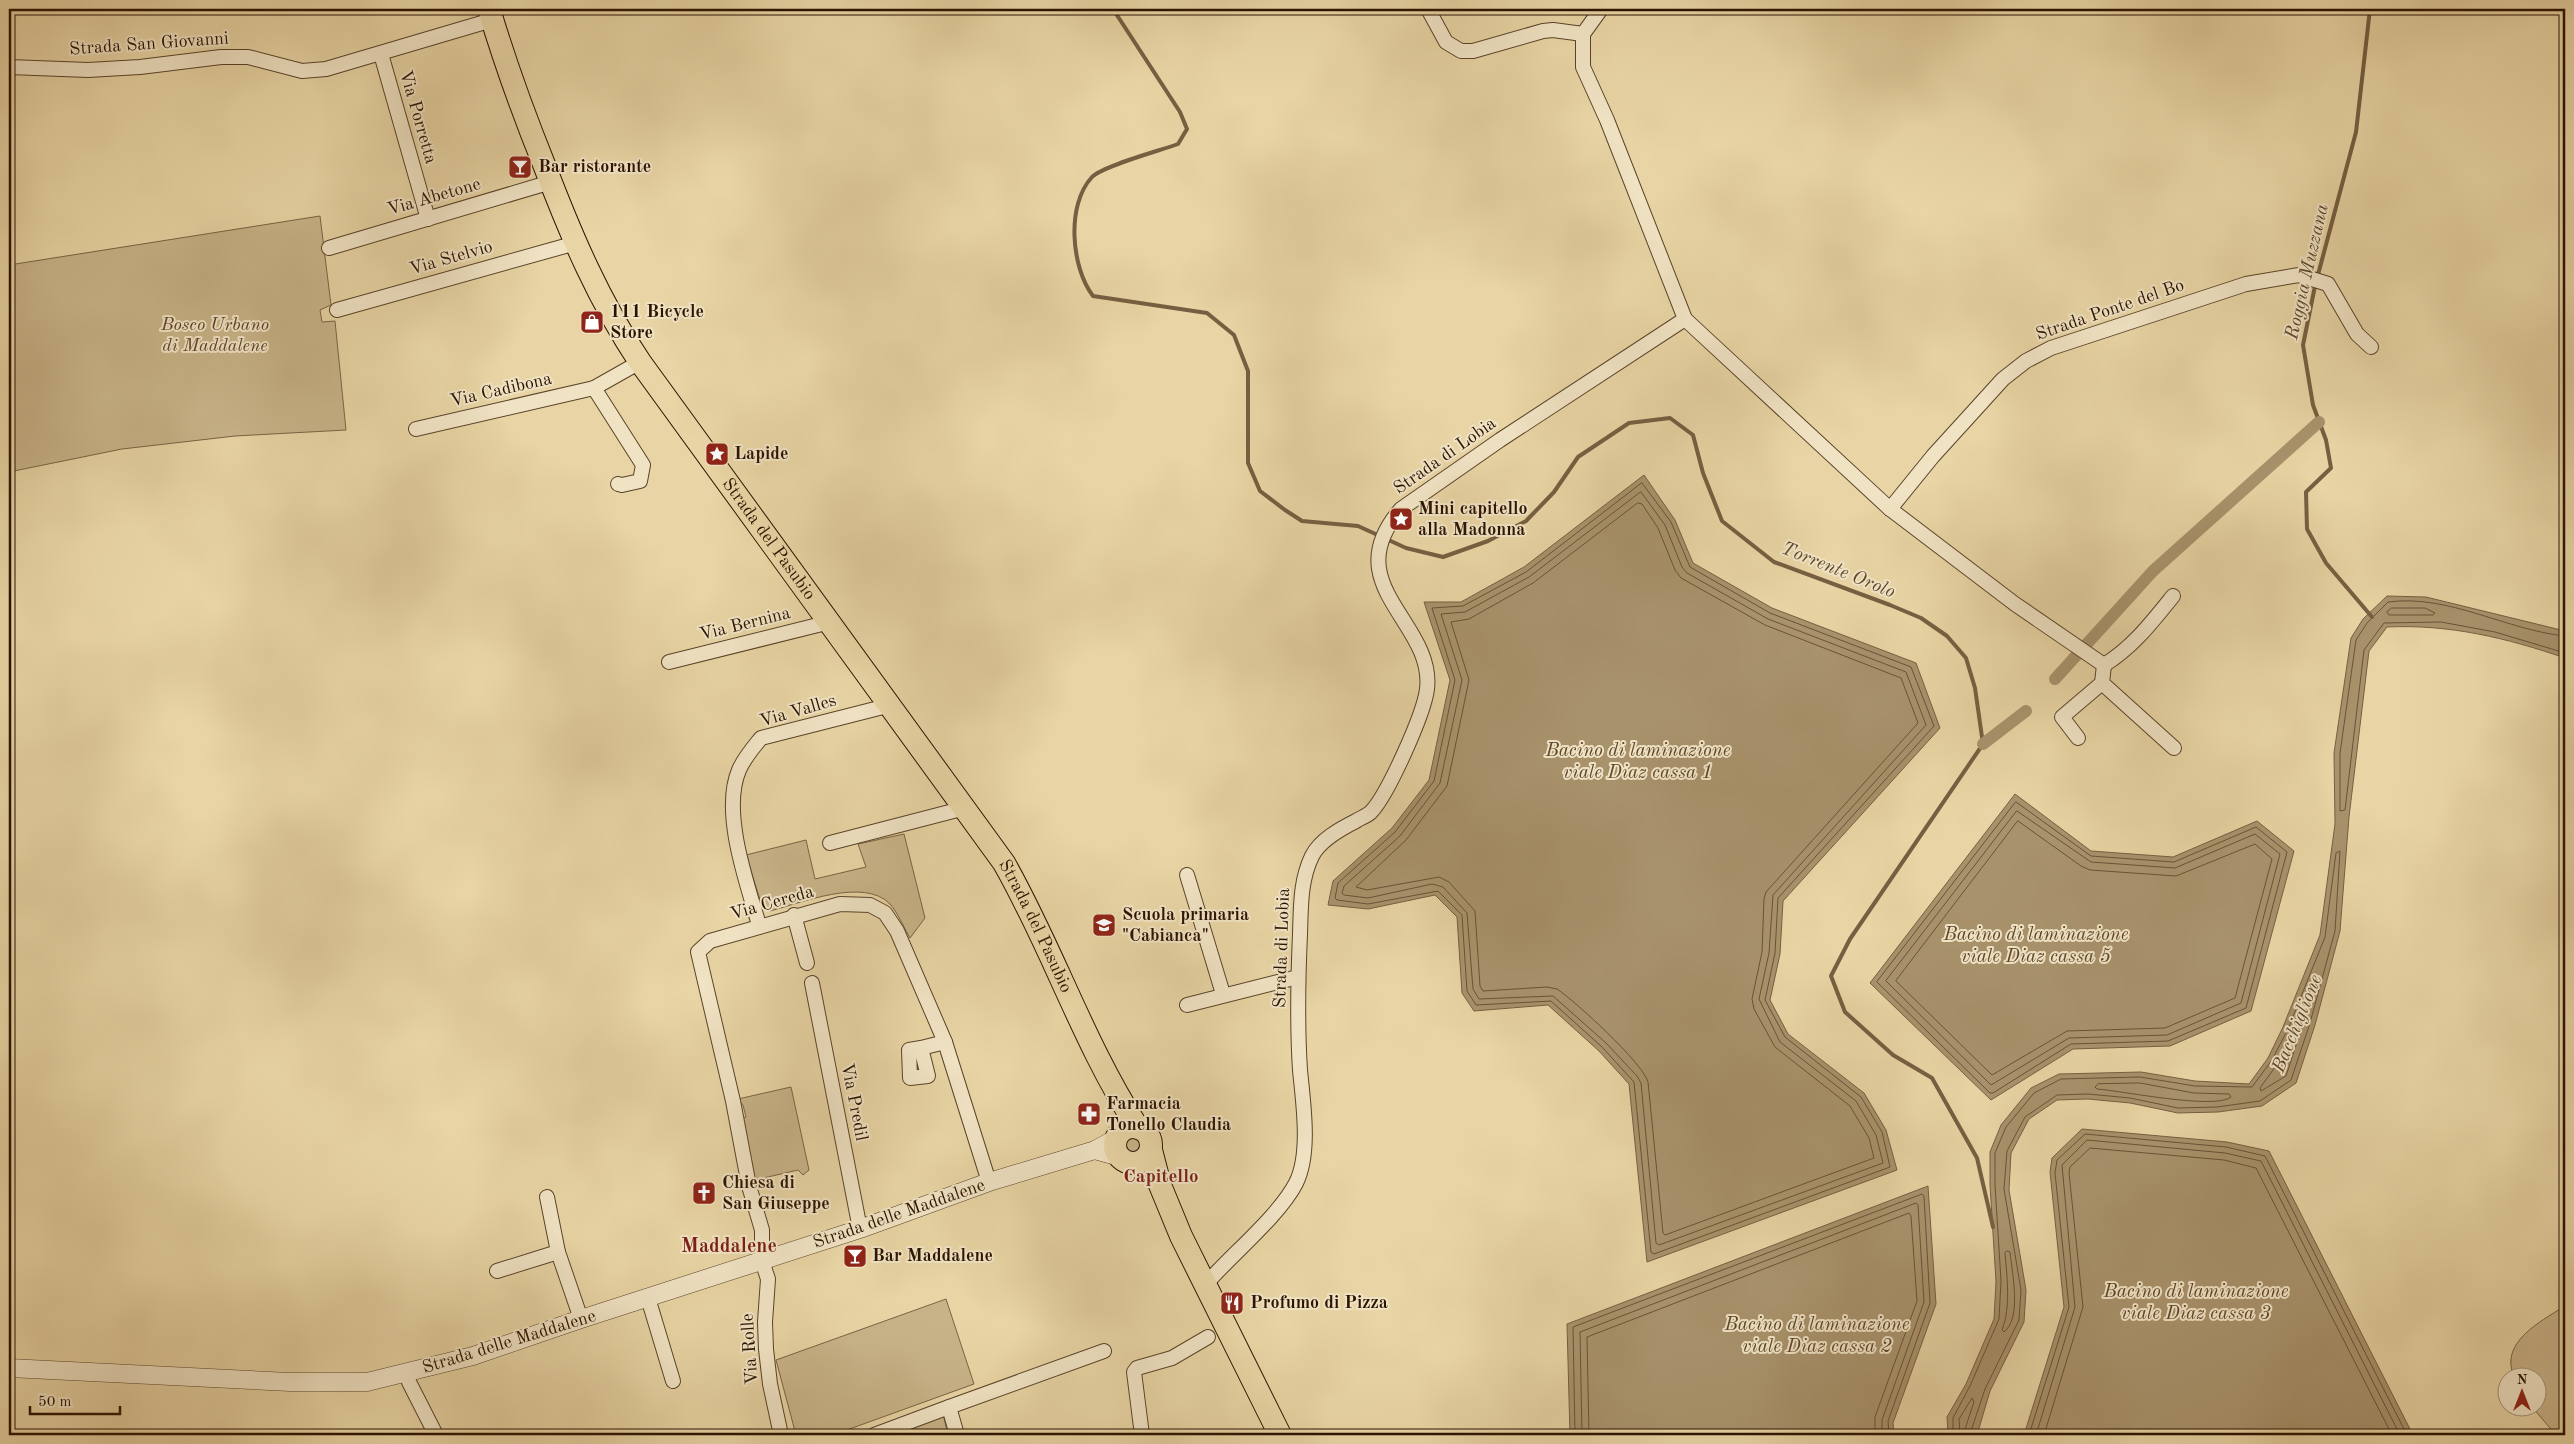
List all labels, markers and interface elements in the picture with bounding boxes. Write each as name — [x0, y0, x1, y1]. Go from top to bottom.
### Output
street label: Strada San Giovanni — [69, 29, 230, 59]
street label: Via Porretta — [396, 68, 440, 166]
bar icon: Bar ristorante — [507, 154, 533, 180]
place label: Bar ristorante — [538, 158, 651, 176]
street label: Via Abetone — [385, 175, 483, 219]
water label: Roggia Muzzana — [2283, 202, 2333, 343]
street label: Via Stelvio — [407, 238, 495, 278]
street label: Strada Ponte del Bo — [2034, 276, 2187, 344]
place label: 111 Bicycle Store — [610, 303, 704, 342]
shop icon: 111 Bicycle Store — [579, 309, 605, 335]
park label: Bosco Urbano di Maddalene — [160, 316, 269, 355]
street label: Via Cadibona — [448, 370, 554, 410]
street label: Strada di Lobia — [1391, 414, 1500, 498]
place icon: Lapide — [704, 441, 730, 467]
place label: Lapide — [734, 445, 789, 463]
street label: Strada del Pasubio — [719, 475, 819, 603]
place label: Mini capitello alla Madonna — [1418, 500, 1528, 539]
place icon: Mini capitello alla Madonna — [1388, 506, 1414, 532]
water label: Torrente Orolo — [1778, 540, 1898, 603]
street label: Via Bernina — [698, 604, 792, 644]
street label: Via Valles — [758, 691, 839, 731]
water label: Bacino di laminazione viale Diaz cassa 1 — [1545, 742, 1731, 783]
street label: Strada del Pasubio — [995, 857, 1075, 996]
street label: Via Cereda — [728, 882, 816, 924]
street label: Strada di Lobia — [1271, 887, 1293, 1008]
place label: Scuola primaria "Cabianca" — [1122, 906, 1249, 945]
school or university icon: Scuola primaria "Cabianca" — [1091, 912, 1117, 938]
water label: Bacino di laminazione viale Diaz cassa 5 — [1943, 926, 2129, 967]
water label: Bacchiglione — [2269, 972, 2326, 1077]
street label: Via Predil — [838, 1062, 870, 1143]
place label: Farmacia Tonello Claudia — [1106, 1095, 1231, 1134]
pharmacy icon: Farmacia Tonello Claudia — [1076, 1101, 1102, 1127]
district label: Capitello — [1123, 1168, 1199, 1187]
place label: Chiesa di San Giuseppe — [722, 1174, 830, 1213]
street label: Strada delle Maddalene — [811, 1176, 987, 1252]
church icon: Chiesa di San Giuseppe — [691, 1180, 717, 1206]
district label: Maddalene — [681, 1237, 777, 1257]
bar icon: Bar Maddalene — [842, 1243, 868, 1269]
place label: Bar Maddalene — [872, 1247, 993, 1265]
water label: Bacino di laminazione viale Diaz cassa 3 — [2103, 1283, 2289, 1324]
restaurant icon: Profumo di Pizza — [1219, 1290, 1245, 1316]
place label: Profumo di Pizza — [1250, 1294, 1388, 1312]
street label: Strada delle Maddalene — [420, 1307, 598, 1377]
street label: Via Rolle — [739, 1313, 761, 1385]
water label: Bacino di laminazione viale Diaz cassa 2 — [1724, 1316, 1910, 1357]
north arrow — [2496, 1366, 2546, 1416]
text: N — [2517, 1373, 2528, 1387]
scale bar — [30, 1384, 120, 1416]
text: 50 m — [38, 1395, 72, 1410]

